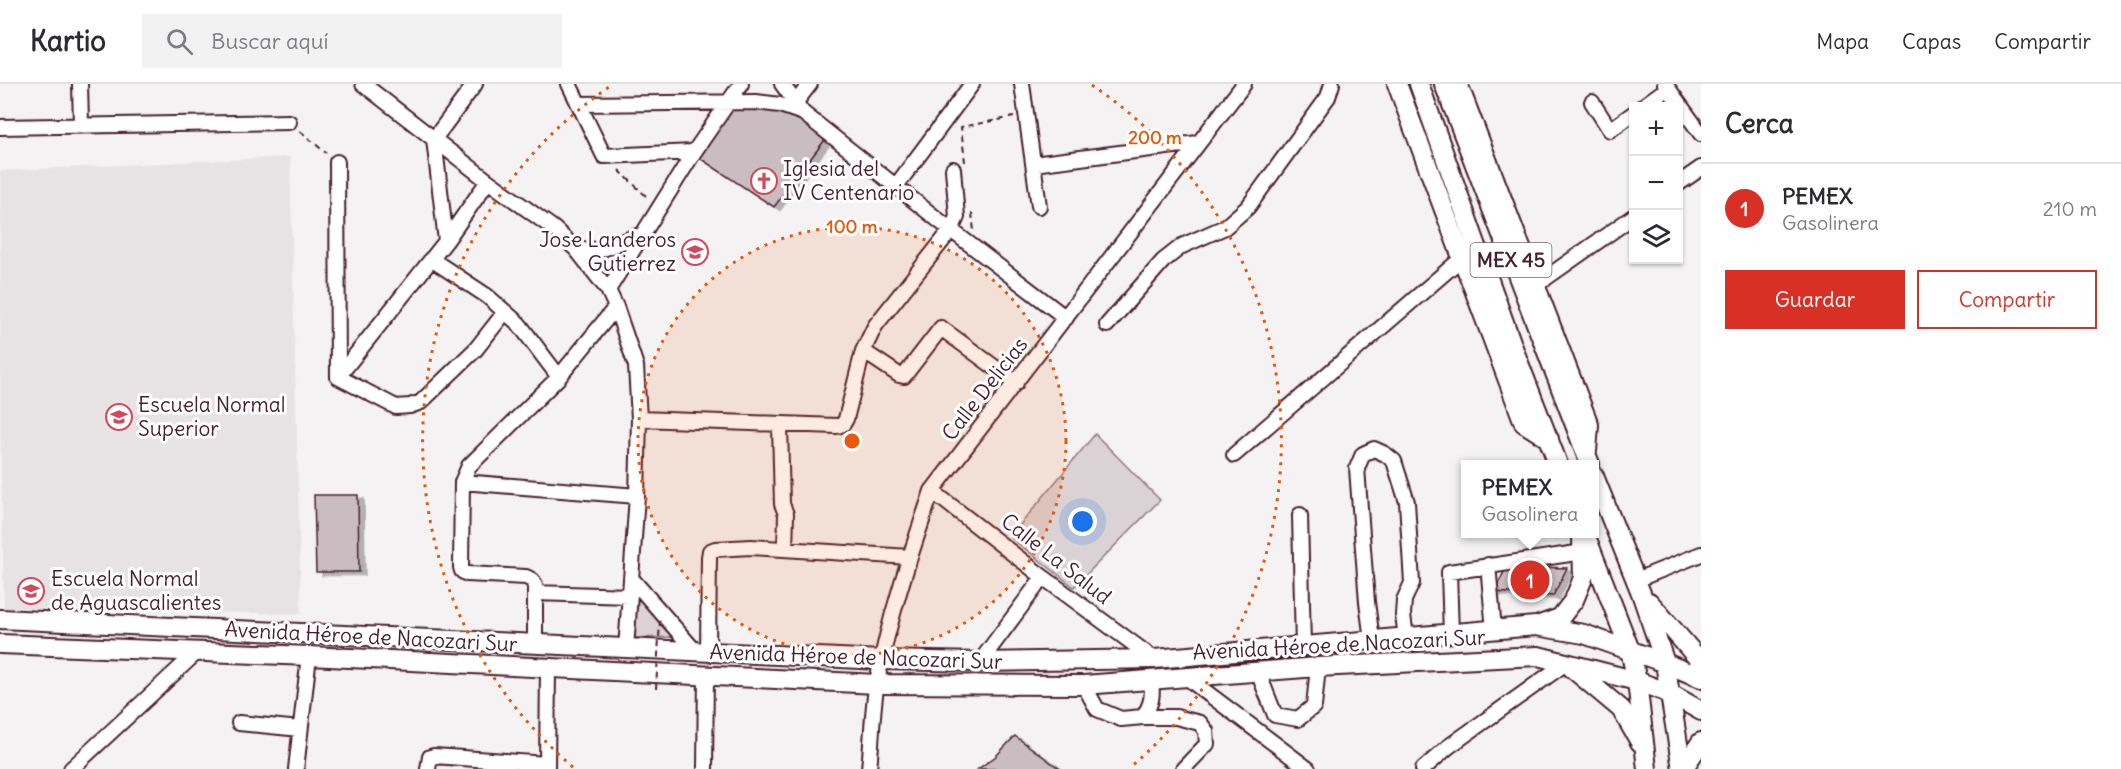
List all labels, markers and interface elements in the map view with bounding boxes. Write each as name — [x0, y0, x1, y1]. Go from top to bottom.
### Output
search box — [142, 14, 562, 68]
text: Kartio — [30, 23, 106, 59]
icon: search — [163, 25, 196, 58]
text: Buscar aquí — [211, 27, 328, 55]
text: Mapa — [1816, 28, 1869, 55]
text: Capas — [1902, 28, 1961, 55]
text: Compartir — [1994, 28, 2091, 55]
map controls — [1629, 102, 1683, 264]
button: + — [1629, 102, 1683, 156]
text: Cerca — [1725, 107, 1794, 140]
text: 200 m — [1128, 126, 1182, 149]
place label: Iglesia del IV Centenario — [783, 155, 914, 206]
button: − — [1629, 156, 1683, 210]
church icon: Iglesia del IV Centenario — [749, 166, 779, 196]
text: PEMEX — [1782, 182, 1853, 210]
text: 1 — [1741, 196, 1748, 221]
text: 210 m — [2043, 196, 2097, 221]
button: layers — [1629, 210, 1683, 264]
text: Gasolinera — [1782, 210, 1879, 235]
text: 100 m — [827, 215, 878, 238]
place label: Jose Landeros Gutierrez — [539, 226, 676, 277]
school or university icon: Jose Landeros Gutierrez — [680, 237, 710, 267]
road number: MEX 45 — [1470, 243, 1552, 277]
button: Guardar — [1725, 270, 1905, 329]
button: Compartir — [1917, 270, 2097, 329]
street label: Calle Delicias — [936, 332, 1033, 446]
place label: Escuela Normal Superior — [138, 391, 286, 442]
school or university icon: Escuela Normal Superior — [104, 402, 134, 432]
centre of rings — [842, 431, 862, 451]
popup — [1461, 460, 1599, 538]
text: PEMEX — [1482, 473, 1552, 501]
text: Gasolinera — [1482, 501, 1578, 526]
street label: Calle La Salud — [996, 507, 1117, 610]
your location — [1068, 507, 1097, 536]
pin: 1 — [1510, 558, 1550, 602]
place label: Escuela Normal de Aguascalientes — [51, 565, 221, 616]
school or university icon: Escuela Normal de Aguascalientes — [16, 576, 46, 606]
street label: Avenida Héroe de Nacozari Sur — [224, 615, 519, 658]
street label: Avenida Héroe de Nacozari Sur — [1192, 623, 1487, 666]
street label: Avenida Héroe de Nacozari Sur — [709, 638, 1004, 675]

